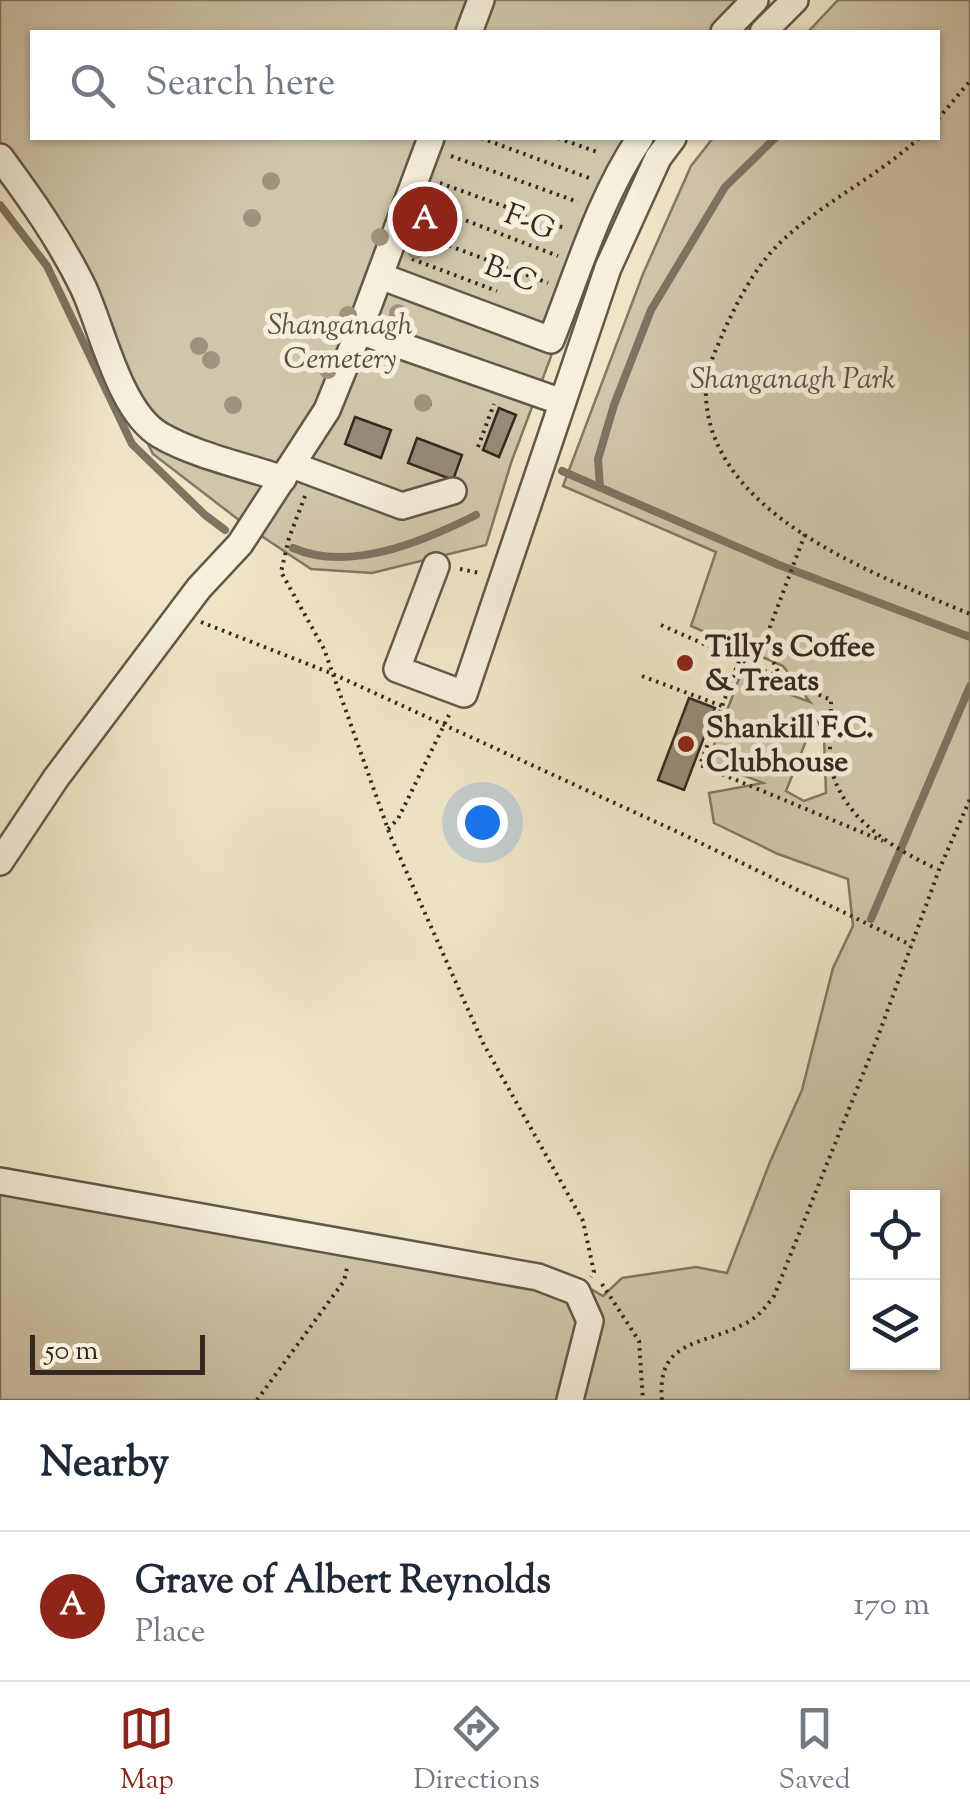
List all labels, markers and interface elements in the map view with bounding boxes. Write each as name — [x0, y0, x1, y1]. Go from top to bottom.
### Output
search box — [30, 30, 940, 140]
icon: search — [65, 58, 120, 113]
text: Search here — [145, 58, 336, 112]
pin: A — [392, 182, 458, 256]
street label: F-G — [498, 194, 561, 253]
street label: B-C — [478, 246, 543, 305]
park label: Shanganagh Cemetery — [267, 305, 413, 382]
park label: Shanganagh Park — [691, 359, 895, 402]
place label: Tilly's Coffee & Treats — [705, 627, 875, 704]
marker: Tilly's Coffee & Treats — [674, 652, 696, 674]
place label: Shankill F.C. Clubhouse — [706, 708, 874, 785]
marker: Shankill F.C. Clubhouse — [675, 733, 697, 755]
your location — [457, 797, 508, 848]
map controls — [850, 1190, 940, 1370]
button: locate — [850, 1190, 940, 1280]
button: layers — [850, 1280, 940, 1370]
scale bar — [30, 1330, 205, 1374]
text: 50 m — [45, 1332, 99, 1372]
text: Nearby — [40, 1435, 169, 1495]
text: Grave of Albert Reynolds — [135, 1556, 551, 1610]
text: A — [60, 1583, 85, 1629]
text: 170 m — [853, 1583, 930, 1629]
text: Place — [135, 1610, 206, 1656]
tab: Map — [119, 1701, 174, 1801]
tab: Directions — [413, 1701, 540, 1801]
tab: Saved — [779, 1701, 851, 1801]

